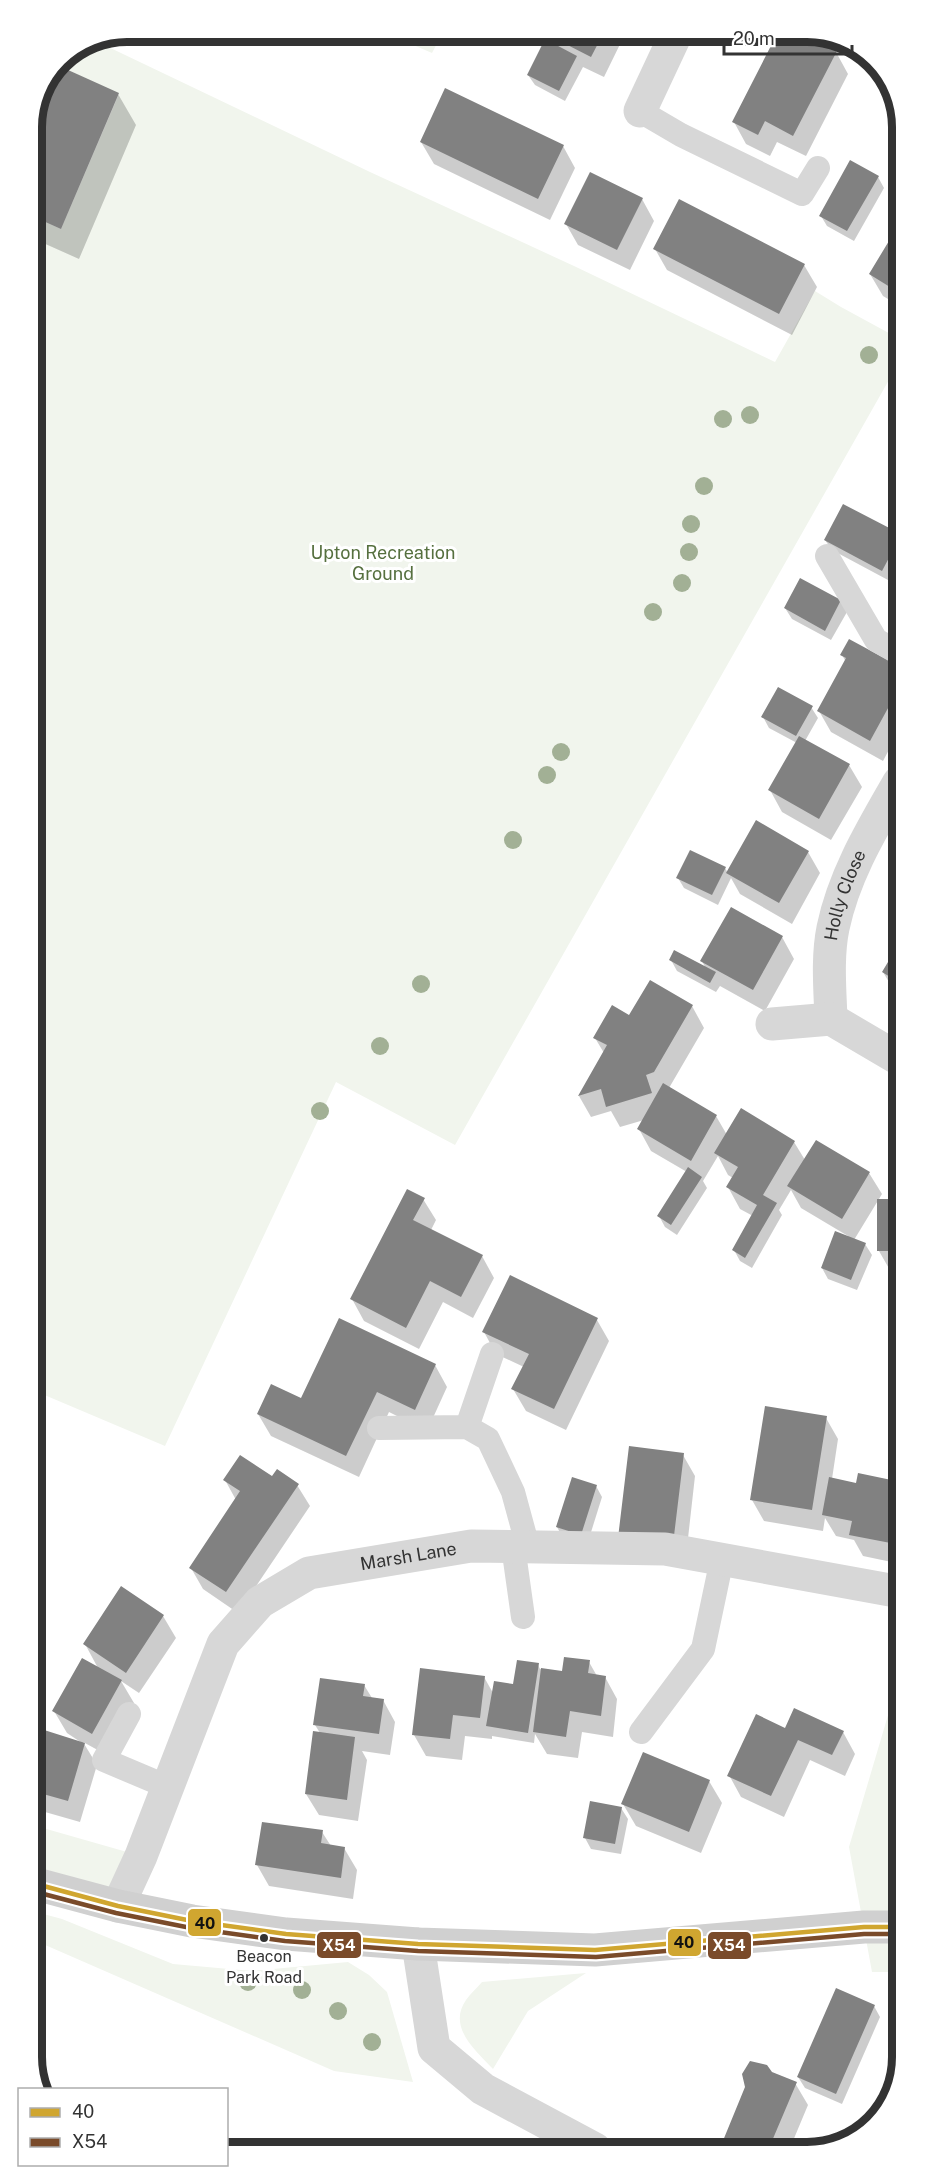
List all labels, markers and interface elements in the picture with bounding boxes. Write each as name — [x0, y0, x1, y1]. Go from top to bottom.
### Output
scale bar — [724, 18, 852, 56]
text: 20 m — [733, 28, 775, 49]
park label: Upton Recreation Ground — [311, 542, 455, 584]
street label: Holly Close — [820, 846, 870, 942]
street label: Marsh Lane — [359, 1538, 458, 1574]
line badge: 40 — [187, 1908, 222, 1937]
text: 40 — [195, 1914, 215, 1933]
line badge: 40 — [667, 1928, 702, 1957]
line badge: X54 — [316, 1931, 362, 1959]
line badge: X54 — [707, 1931, 752, 1960]
marker: Beacon Park Road — [258, 1932, 270, 1944]
text: 40 — [674, 1933, 694, 1952]
text: X54 — [323, 1936, 356, 1955]
text: X54 — [713, 1936, 746, 1955]
place label: Beacon Park Road — [226, 1947, 302, 1987]
legend — [18, 2088, 228, 2166]
text: 40 — [72, 2101, 94, 2122]
text: X54 — [72, 2131, 107, 2152]

